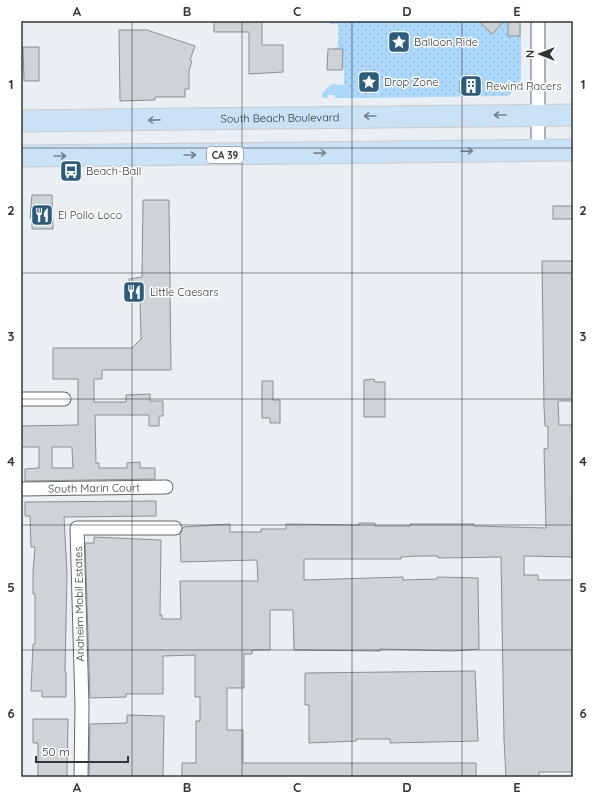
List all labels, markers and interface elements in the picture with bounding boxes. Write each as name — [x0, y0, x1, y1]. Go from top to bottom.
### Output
text: A — [73, 3, 82, 19]
text: B — [183, 3, 191, 19]
text: C — [293, 3, 301, 19]
text: D — [402, 3, 412, 19]
text: E — [513, 3, 521, 19]
place icon: Balloon Ride — [386, 29, 412, 55]
north arrow — [520, 34, 560, 74]
place label: Balloon Ride — [414, 35, 478, 49]
text: N — [523, 50, 537, 58]
place icon: Drop Zone — [356, 69, 382, 95]
building icon: Rewind Racers — [458, 73, 484, 99]
place label: Drop Zone — [384, 75, 438, 89]
text: 1 — [8, 76, 14, 92]
text: 1 — [580, 76, 586, 92]
place label: Rewind Racers — [486, 79, 562, 93]
street label: South Beach Boulevard — [220, 110, 340, 126]
one-way arrow — [494, 111, 507, 119]
one-way arrow — [364, 112, 377, 120]
one-way arrow — [148, 116, 161, 124]
road number: CA 39 — [207, 147, 243, 163]
one-way arrow — [460, 147, 473, 155]
one-way arrow — [313, 149, 326, 157]
one-way arrow — [183, 151, 196, 159]
one-way arrow — [53, 152, 66, 160]
bus stop icon: Beach-Ball — [58, 158, 84, 184]
place label: Beach-Ball — [86, 164, 141, 178]
text: 2 — [7, 202, 15, 218]
restaurant icon: El Pollo Loco — [29, 202, 55, 228]
text: 2 — [579, 202, 587, 218]
place label: El Pollo Loco — [58, 208, 123, 222]
restaurant icon: Little Caesars — [121, 279, 147, 305]
place label: Little Caesars — [150, 285, 219, 299]
text: 3 — [8, 328, 15, 344]
text: 3 — [580, 328, 587, 344]
text: 4 — [7, 453, 15, 469]
text: 4 — [579, 453, 587, 469]
street label: South Marin Court — [48, 480, 140, 496]
street label: Anaheim Mobil Estates — [71, 546, 87, 662]
text: 5 — [7, 579, 15, 595]
text: 5 — [579, 579, 587, 595]
text: 6 — [7, 705, 15, 721]
text: 6 — [579, 705, 587, 721]
scale bar — [36, 738, 128, 764]
text: 50 m — [42, 744, 70, 759]
text: A — [73, 779, 82, 795]
text: B — [183, 779, 191, 795]
text: C — [293, 779, 301, 795]
text: D — [402, 779, 412, 795]
text: E — [513, 779, 521, 795]

